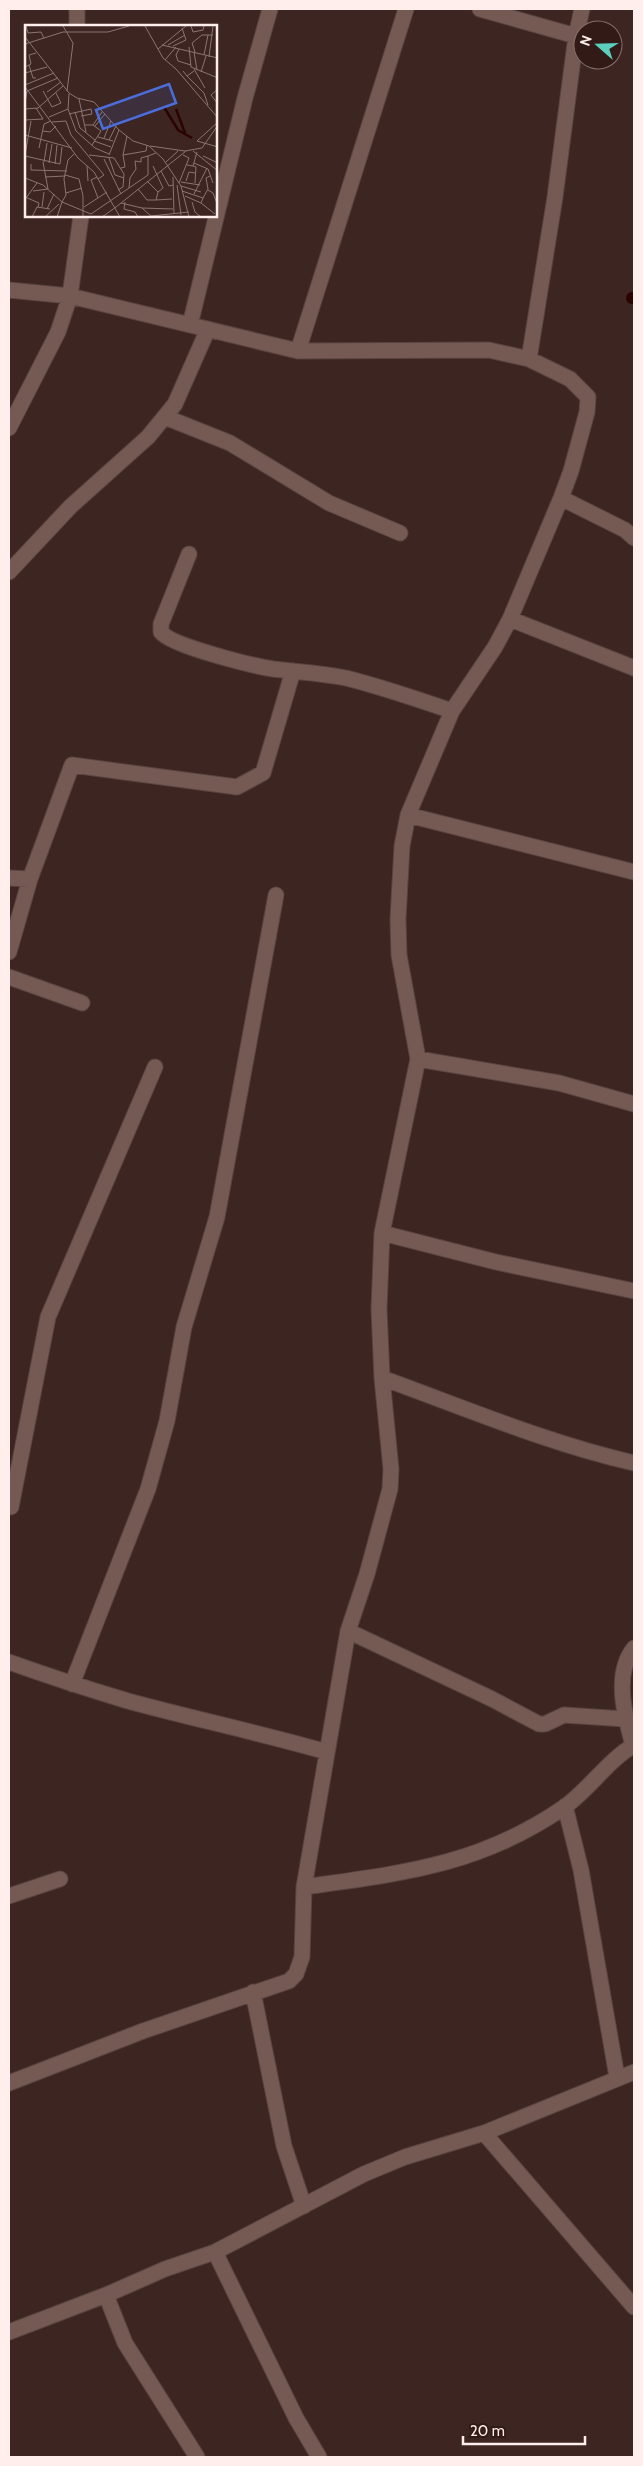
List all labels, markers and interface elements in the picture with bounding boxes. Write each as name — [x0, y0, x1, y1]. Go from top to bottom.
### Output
north arrow — [573, 20, 623, 70]
inset map — [25, 25, 218, 218]
text: N — [576, 33, 596, 48]
scale bar — [463, 2414, 586, 2446]
text: 20 m — [470, 2422, 505, 2440]

